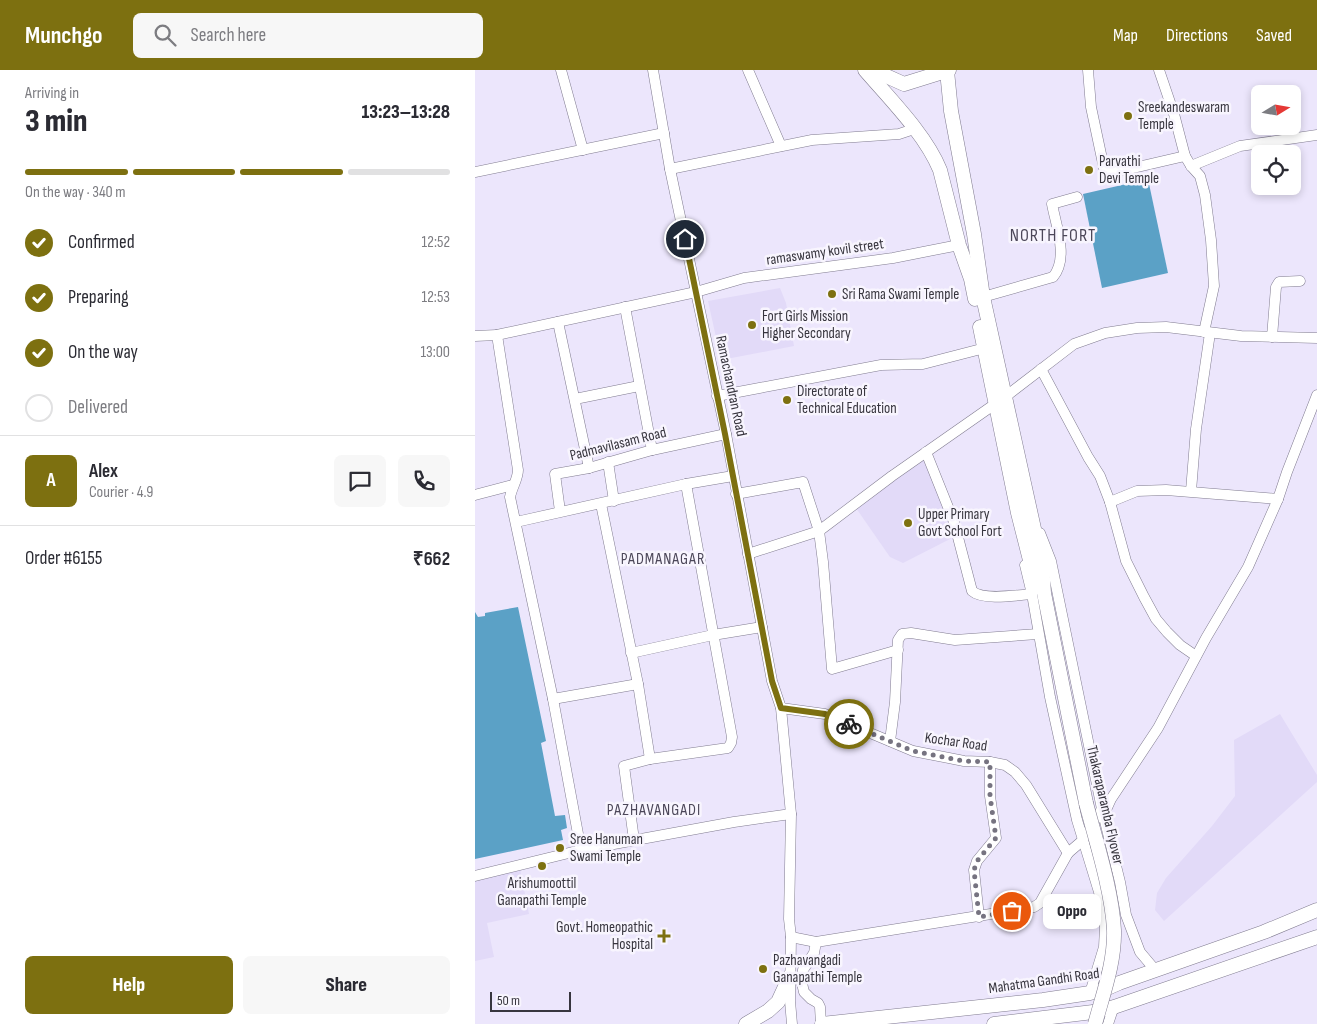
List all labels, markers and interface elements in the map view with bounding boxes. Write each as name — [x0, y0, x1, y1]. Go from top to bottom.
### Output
search box — [133, 13, 483, 58]
text: Munchgo — [25, 21, 103, 50]
icon: search — [151, 21, 179, 49]
text: Search here — [191, 24, 266, 47]
text: Map — [1113, 25, 1138, 46]
text: Directions — [1166, 25, 1228, 46]
text: Saved — [1256, 25, 1292, 46]
text: Arriving in — [25, 84, 79, 103]
north arrow — [1251, 85, 1301, 135]
map controls — [1251, 85, 1301, 195]
place label: Sreekandeswaram Temple — [1138, 98, 1230, 134]
text: 13:23–13:28 — [361, 101, 450, 124]
text: 3 min — [25, 102, 87, 141]
marker: Sreekandeswaram Temple — [1122, 110, 1134, 122]
button: locate — [1251, 145, 1301, 195]
place label: Parvathi Devi Temple — [1099, 152, 1159, 188]
marker: Parvathi Devi Temple — [1083, 164, 1095, 176]
text: On the way · 340 m — [25, 183, 126, 202]
pin — [664, 218, 706, 260]
icon: home — [671, 225, 699, 253]
district label: NORTH FORT — [1010, 225, 1096, 246]
icon: check — [25, 229, 53, 257]
text: Confirmed — [68, 231, 135, 254]
text: 12:52 — [422, 233, 450, 252]
street label: ramaswamy kovil street — [765, 234, 885, 270]
icon: check — [25, 284, 53, 312]
place label: Sri Rama Swami Temple — [842, 285, 959, 304]
text: Preparing — [68, 286, 129, 309]
text: 12:53 — [421, 288, 450, 307]
marker: Sri Rama Swami Temple — [826, 288, 838, 300]
place label: Fort Girls Mission Higher Secondary — [762, 307, 851, 343]
marker: Fort Girls Mission Higher Secondary — [746, 319, 758, 331]
street label: Ramachandran Road — [711, 334, 751, 438]
icon: check — [25, 339, 53, 367]
text: On the way — [68, 341, 138, 364]
text: 13:00 — [420, 343, 450, 362]
place label: Directorate of Technical Education — [797, 382, 897, 418]
marker: Directorate of Technical Education — [781, 394, 793, 406]
text: Delivered — [68, 396, 128, 419]
street label: Padmavilasam Road — [568, 423, 668, 465]
button: chat — [334, 455, 386, 507]
button: phone — [398, 455, 450, 507]
text: Alex — [89, 460, 118, 483]
text: A — [46, 469, 56, 492]
text: Courier · 4.9 — [89, 483, 153, 502]
place label: Upper Primary Govt School Fort — [918, 505, 1002, 541]
marker: Upper Primary Govt School Fort — [902, 517, 914, 529]
text: Order #6155 — [25, 547, 102, 570]
text: ₹662 — [413, 548, 450, 571]
district label: PADMANAGAR — [621, 550, 705, 569]
courier — [824, 699, 874, 749]
icon: bike — [835, 710, 863, 738]
street label: Kochar Road — [924, 728, 988, 756]
street label: Thakaraparamba Flyover — [1082, 744, 1128, 867]
district label: PAZHAVANGADI — [607, 801, 701, 820]
place label: Sree Hanuman Swami Temple — [570, 830, 643, 866]
marker: Sree Hanuman Swami Temple — [554, 842, 566, 854]
marker: Arishumoottil Ganapathi Temple — [536, 860, 548, 872]
place label: Arishumoottil Ganapathi Temple — [497, 874, 587, 910]
pin — [991, 890, 1033, 932]
callout: Oppo — [1042, 894, 1099, 928]
icon: bag — [998, 897, 1026, 925]
text: Oppo — [1057, 902, 1087, 921]
place label: Govt. Homeopathic Hospital — [556, 918, 653, 954]
marker: Govt. Homeopathic Hospital — [657, 929, 671, 943]
place label: Pazhavangadi Ganapathi Temple — [773, 951, 862, 987]
button: Help — [25, 956, 233, 1014]
button: Share — [243, 956, 450, 1014]
marker: Pazhavangadi Ganapathi Temple — [757, 963, 769, 975]
street label: Mahatma Gandhi Road — [987, 964, 1101, 998]
scale bar — [490, 989, 571, 1012]
text: 50 m — [497, 992, 520, 1009]

